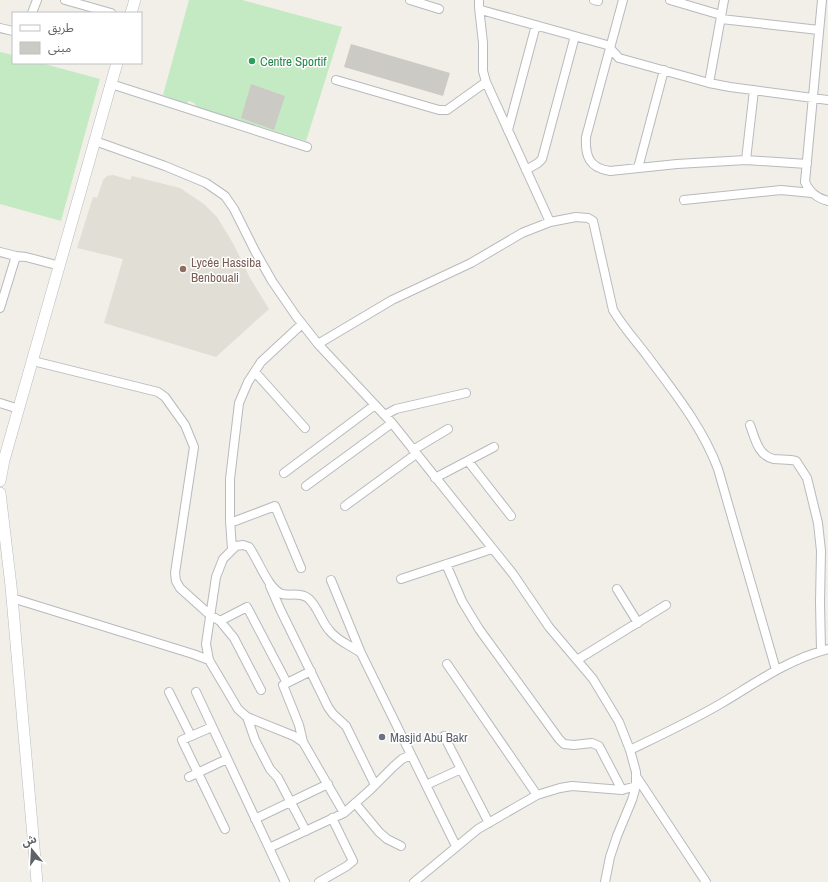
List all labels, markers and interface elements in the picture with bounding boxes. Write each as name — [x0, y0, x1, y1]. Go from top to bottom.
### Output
legend — [12, 12, 142, 64]
text: طريق — [48, 20, 74, 36]
text: مبنى — [48, 40, 71, 56]
place label: Centre Sportif — [260, 53, 326, 70]
marker: Centre Sportif — [247, 56, 257, 66]
place label: Lycée Hassiba Benbouali — [191, 254, 261, 286]
marker: Lycée Hassiba Benbouali — [178, 264, 188, 274]
place label: Masjid Abu Bakr — [390, 729, 468, 746]
marker: Masjid Abu Bakr — [377, 732, 387, 742]
north arrow — [12, 830, 52, 870]
text: ش — [20, 832, 38, 849]

